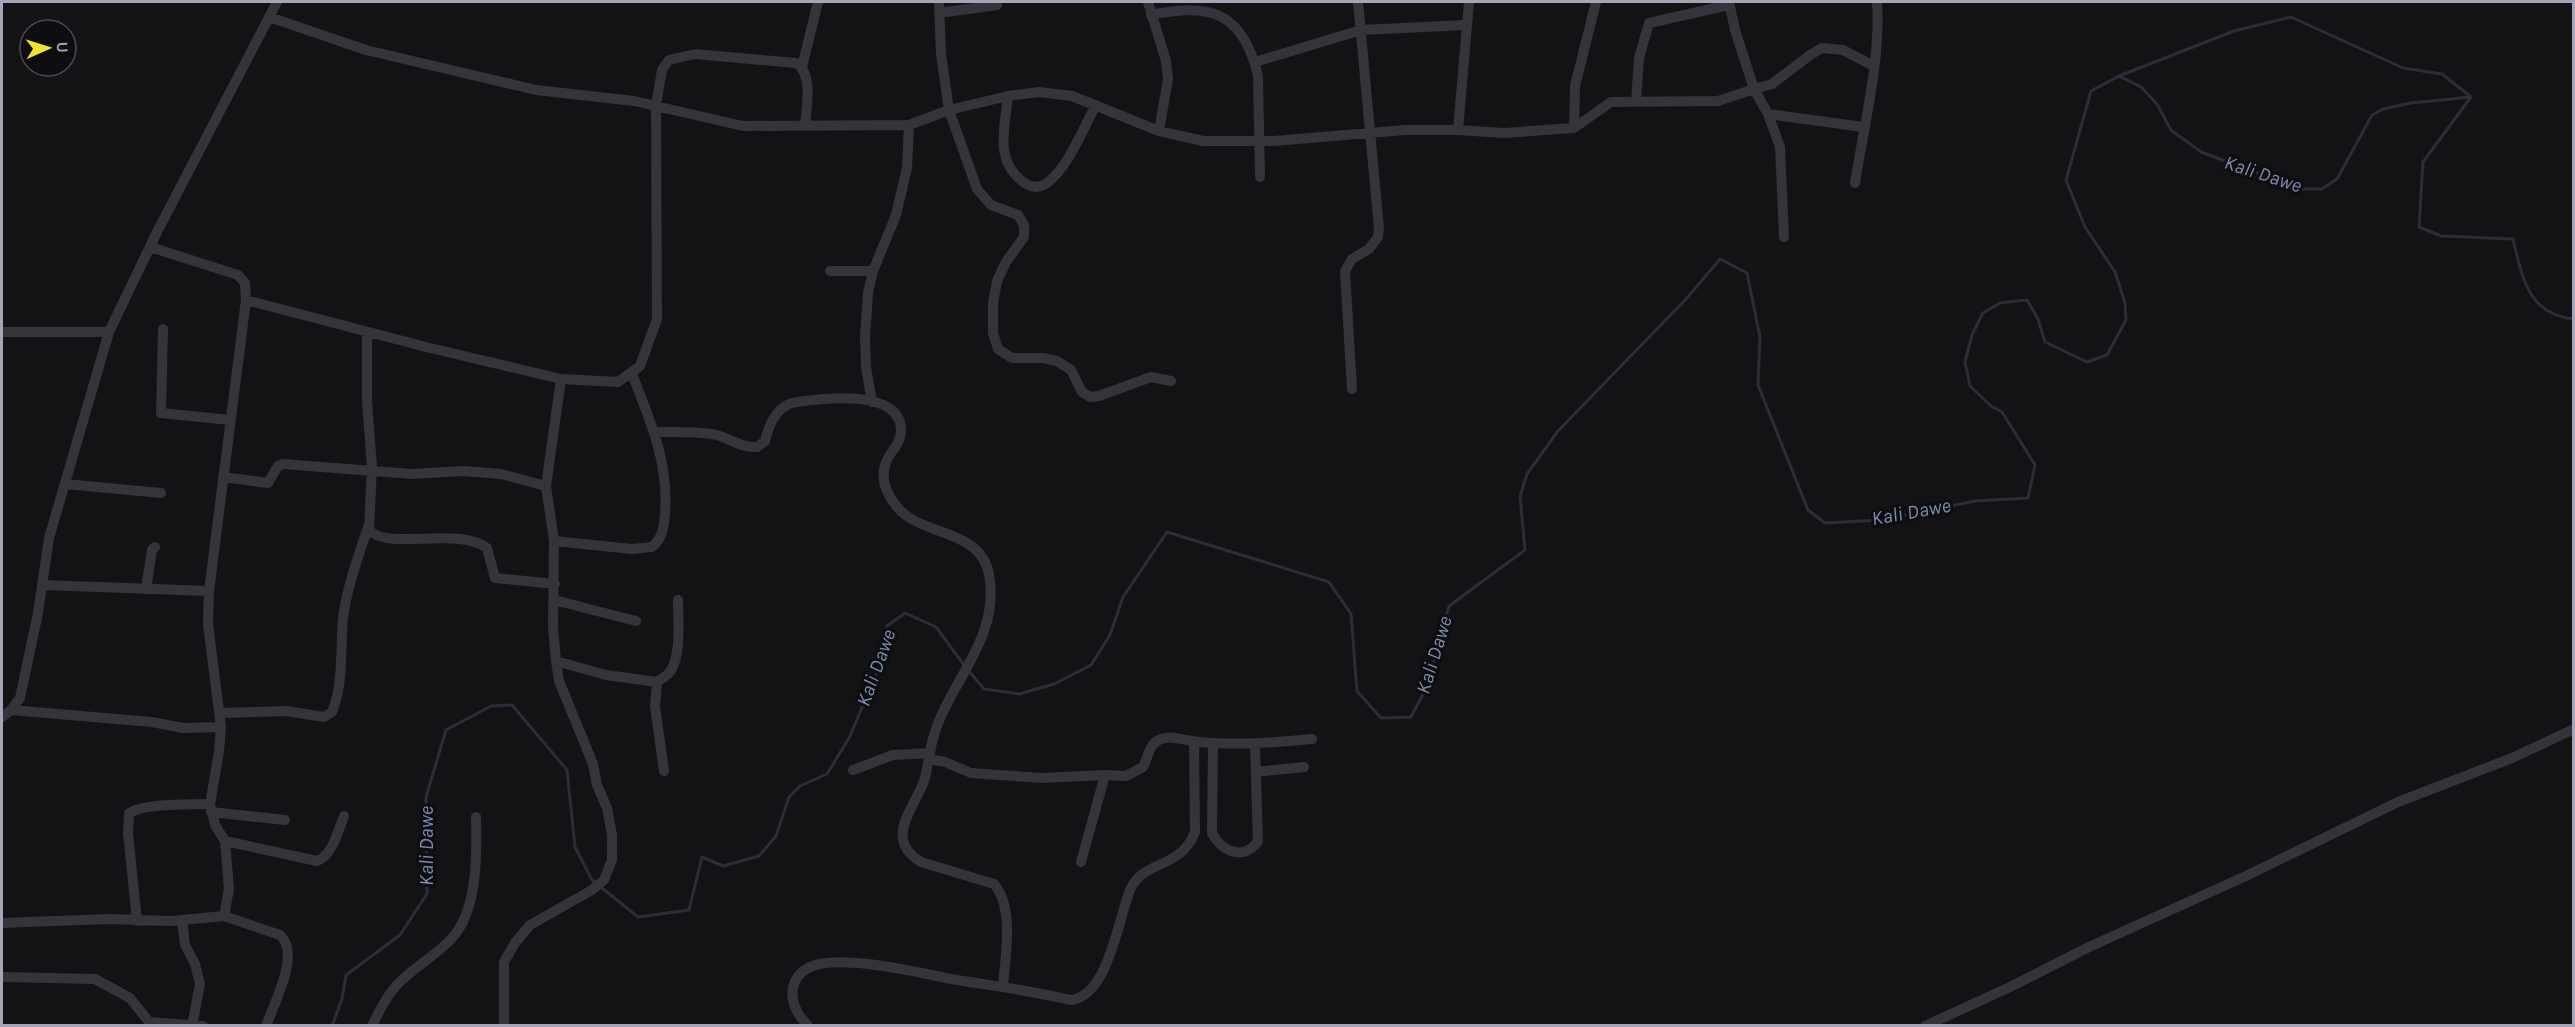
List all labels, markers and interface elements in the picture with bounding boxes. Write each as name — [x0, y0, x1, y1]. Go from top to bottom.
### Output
north arrow — [18, 18, 78, 78]
text: U — [53, 41, 72, 53]
water label: Kali Dawe — [2221, 151, 2305, 197]
water label: Kali Dawe — [1870, 494, 1952, 530]
water label: Kali Dawe — [1411, 613, 1457, 697]
water label: Kali Dawe — [852, 626, 900, 710]
water label: Kali Dawe — [415, 806, 438, 886]

